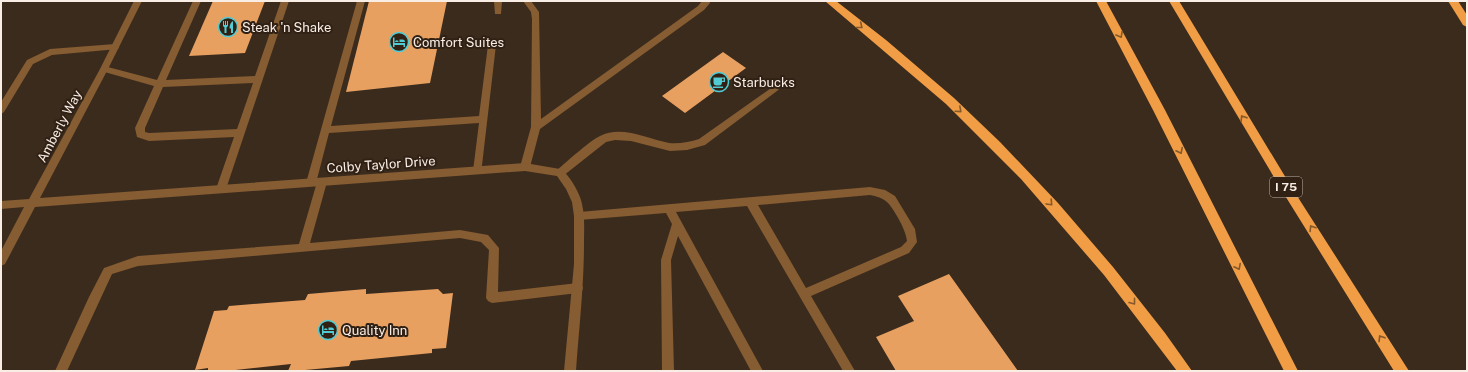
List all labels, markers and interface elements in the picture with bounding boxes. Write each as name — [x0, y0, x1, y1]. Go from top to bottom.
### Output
restaurant icon: Steak 'n Shake — [217, 16, 239, 38]
place label: Steak 'n Shake — [242, 20, 331, 35]
one-way arrow — [856, 21, 863, 28]
hotel icon: Comfort Suites — [388, 31, 410, 53]
one-way arrow — [1115, 31, 1123, 38]
place label: Comfort Suites — [413, 35, 504, 50]
cafe icon: Starbucks — [708, 71, 730, 93]
place label: Starbucks — [733, 75, 795, 90]
street label: Amberly Way — [34, 87, 85, 165]
one-way arrow — [954, 105, 962, 113]
one-way arrow — [1241, 115, 1248, 122]
one-way arrow — [1175, 146, 1183, 154]
street label: Colby Taylor Drive — [326, 153, 436, 176]
road number: I 75 — [1270, 177, 1302, 197]
one-way arrow — [1045, 198, 1053, 206]
one-way arrow — [1309, 225, 1317, 232]
one-way arrow — [1234, 262, 1241, 270]
one-way arrow — [1129, 298, 1136, 305]
hotel icon: Quality Inn — [317, 319, 339, 341]
place label: Quality Inn — [342, 323, 407, 338]
one-way arrow — [1379, 335, 1386, 342]

